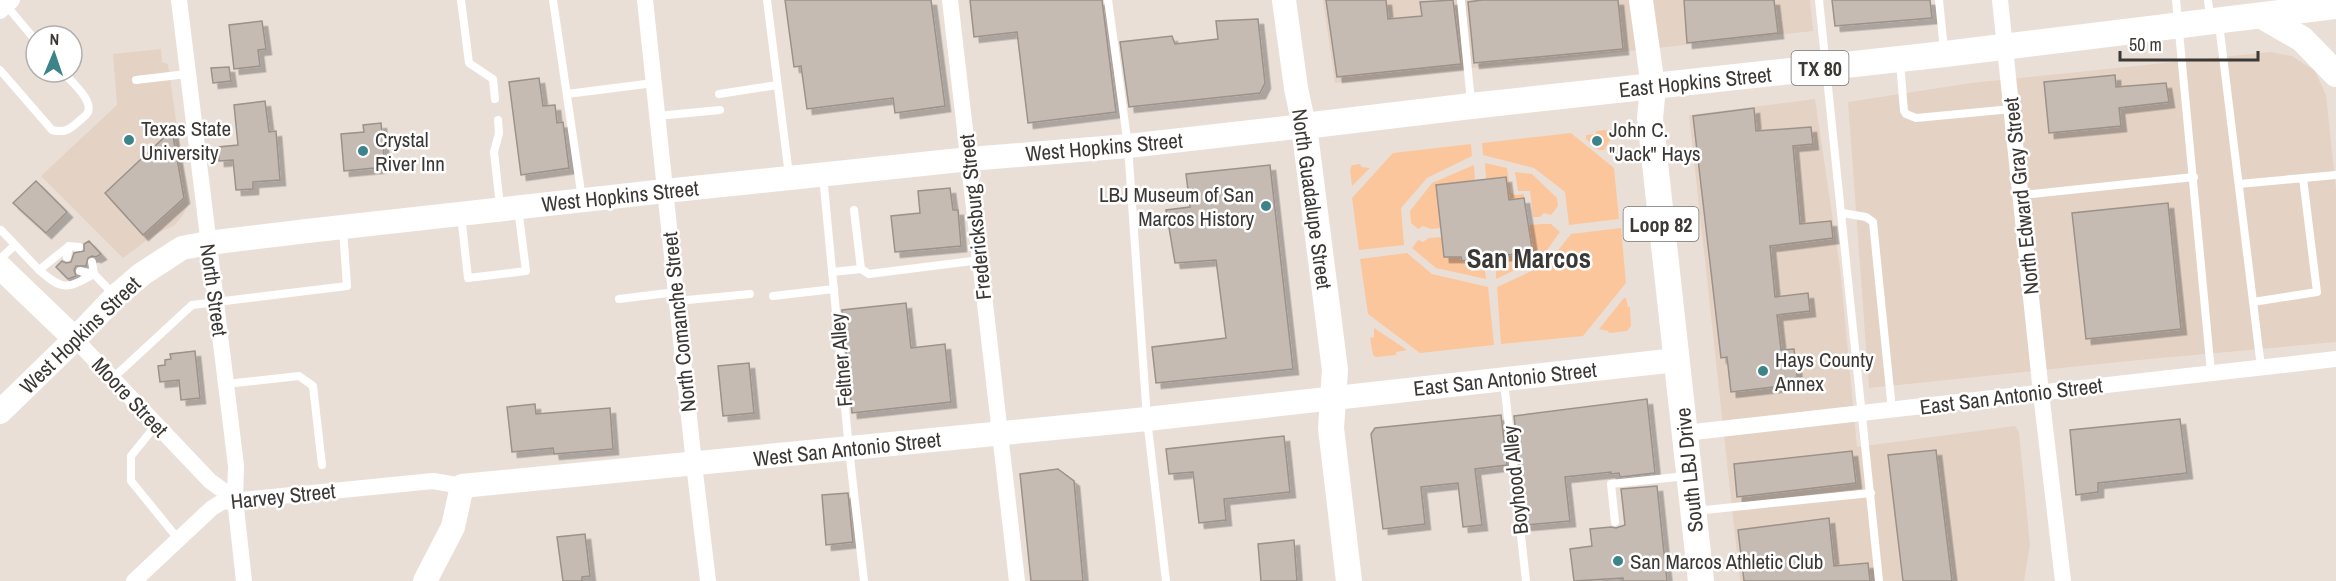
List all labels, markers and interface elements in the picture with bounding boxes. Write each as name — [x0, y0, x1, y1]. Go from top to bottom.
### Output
north arrow — [24, 24, 84, 84]
scale bar — [2120, 24, 2258, 62]
text: N — [49, 28, 60, 50]
text: 50 m — [2129, 32, 2162, 57]
road number: TX 80 — [1792, 51, 1848, 85]
street label: East Hopkins Street — [1617, 60, 1773, 104]
street label: North Edward Gray Street — [1996, 96, 2046, 296]
street label: North Guadalupe Street — [1285, 107, 1339, 291]
place label: Texas State University — [141, 114, 231, 167]
place label: John C. "Jack" Hays — [1609, 115, 1701, 168]
place label: Crystal River Inn — [375, 125, 445, 178]
street label: West Hopkins Street — [1024, 126, 1184, 168]
street label: Fredericksburg Street — [952, 132, 998, 301]
marker: Texas State University — [122, 133, 136, 147]
marker: John C. "Jack" Hays — [1590, 134, 1604, 148]
marker: Crystal River Inn — [356, 144, 370, 158]
street label: West Hopkins Street — [540, 173, 700, 219]
place label: LBJ Museum of San Marcos History — [1099, 180, 1254, 233]
marker: LBJ Museum of San Marcos History — [1259, 199, 1273, 213]
road number: Loop 82 — [1624, 207, 1698, 241]
street label: North Comanche Street — [655, 230, 703, 413]
district label: San Marcos — [1467, 240, 1591, 276]
street label: North Street — [193, 242, 235, 338]
street label: West Hopkins Street — [13, 270, 147, 400]
street label: Feltner Alley — [822, 312, 860, 408]
place label: Hays County Annex — [1774, 345, 1874, 398]
street label: Moore Street — [85, 351, 175, 443]
street label: East San Antonio Street — [1412, 355, 1598, 403]
marker: Hays County Annex — [1756, 364, 1770, 378]
street label: East San Antonio Street — [1918, 370, 2104, 422]
street label: South LBJ Drive — [1668, 406, 1710, 534]
street label: Boyhood Alley — [1495, 424, 1535, 536]
street label: West San Antonio Street — [752, 425, 942, 473]
street label: Harvey Street — [229, 476, 337, 516]
place label: San Marcos Athletic Club — [1630, 547, 1823, 576]
marker: San Marcos Athletic Club — [1611, 554, 1625, 568]

